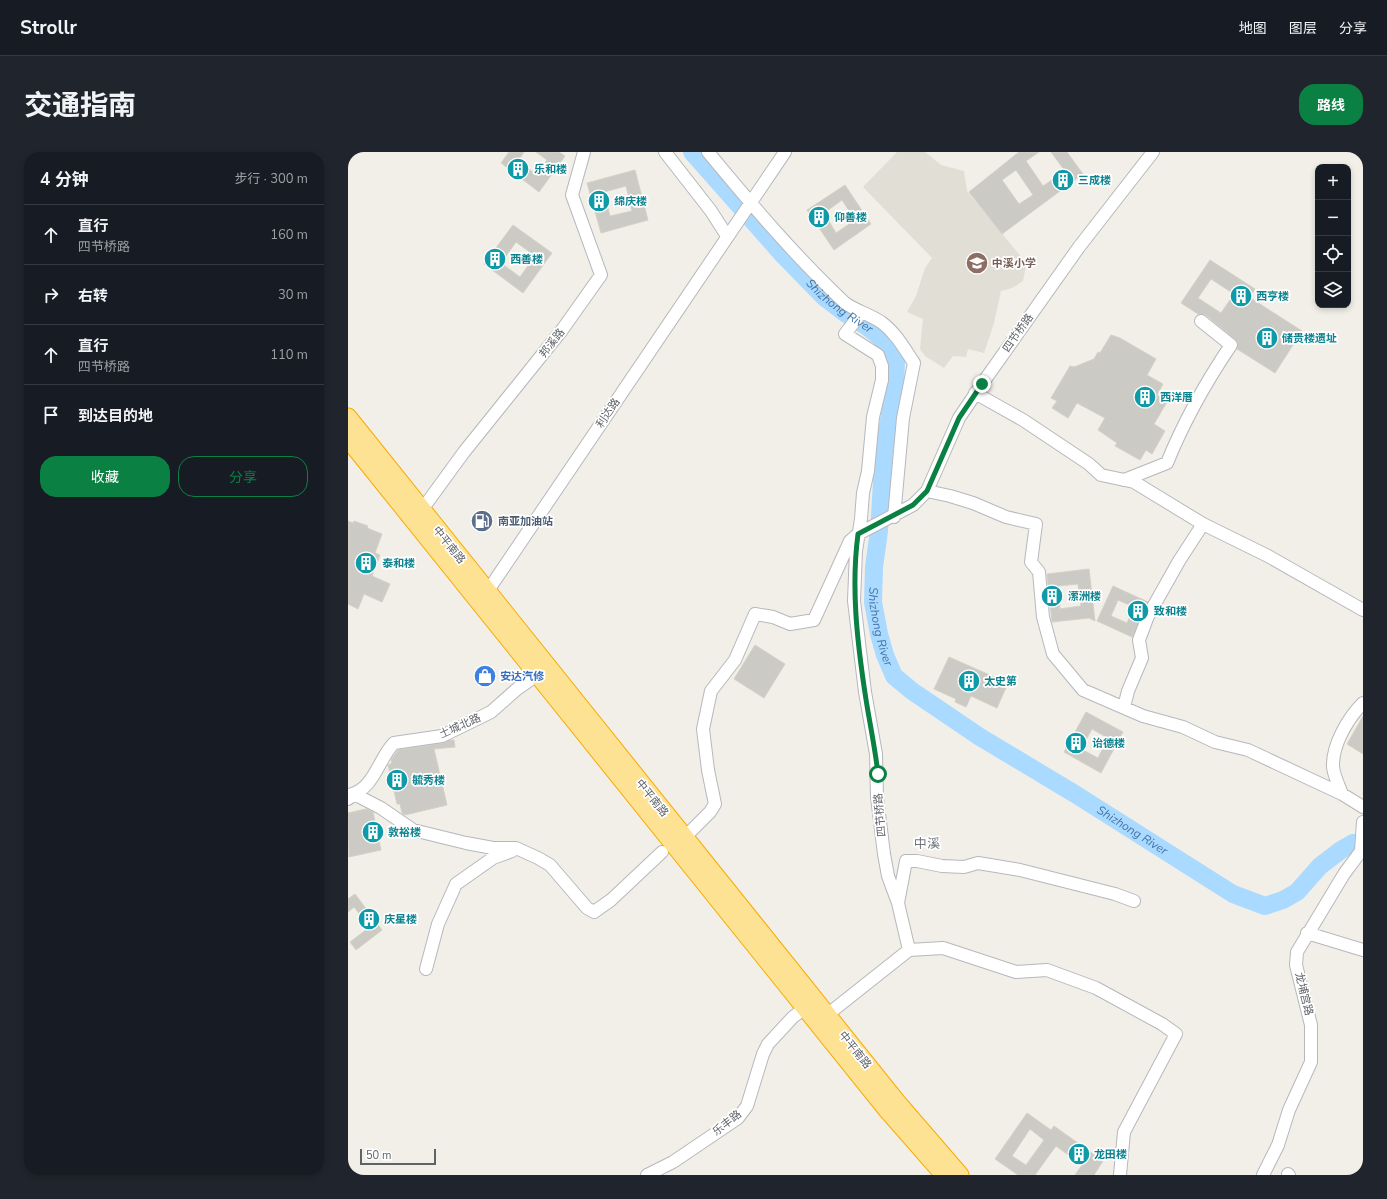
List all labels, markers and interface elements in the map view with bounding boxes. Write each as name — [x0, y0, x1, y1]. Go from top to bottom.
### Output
text: Strollr — [20, 15, 77, 41]
text: 地图 — [1239, 19, 1267, 38]
text: 图层 — [1289, 19, 1317, 38]
text: 分享 — [1339, 19, 1367, 38]
button: 路线 — [1299, 84, 1363, 125]
text: 交通指南 — [24, 87, 136, 125]
building icon: 乐和楼 — [505, 156, 531, 182]
place label: 乐和楼 — [534, 162, 567, 177]
map controls — [1315, 164, 1351, 308]
button: + — [1315, 164, 1351, 200]
building icon: 三成楼 — [1050, 167, 1076, 193]
text: 4 分钟 — [40, 168, 89, 191]
text: 步行 · 300 m — [234, 170, 308, 188]
place label: 三成楼 — [1078, 173, 1111, 188]
building icon: 绵庆楼 — [586, 188, 612, 214]
place label: 绵庆楼 — [614, 194, 647, 209]
button: − — [1315, 200, 1351, 236]
building icon: 仰善楼 — [806, 204, 832, 230]
place label: 仰善楼 — [834, 210, 867, 225]
text: 直行 — [78, 216, 108, 236]
icon: ahead — [40, 224, 62, 246]
text: 160 m — [270, 226, 308, 244]
button: locate — [1315, 236, 1351, 272]
text: 四节桥路 — [78, 238, 130, 256]
building icon: 西善楼 — [482, 246, 508, 272]
school or university icon: 中溪小学 — [964, 250, 990, 276]
place label: 西善楼 — [510, 252, 543, 267]
place label: 中溪小学 — [992, 256, 1036, 271]
button: layers — [1315, 272, 1351, 308]
water label: Shizhong River — [803, 275, 877, 337]
building icon: 西亨楼 — [1228, 283, 1254, 309]
icon: right — [40, 284, 62, 306]
text: 右转 — [78, 286, 108, 306]
text: 30 m — [278, 286, 308, 304]
place label: 西亨楼 — [1256, 289, 1289, 304]
street label: 四节桥路 — [999, 311, 1037, 355]
street label: 邦溪路 — [536, 325, 568, 361]
building icon: 储贵楼遗址 — [1254, 325, 1280, 351]
place label: 储贵楼遗址 — [1281, 331, 1337, 346]
text: 直行 — [78, 336, 108, 356]
icon: ahead — [40, 344, 62, 366]
text: 110 m — [270, 346, 308, 364]
text: 四节桥路 — [78, 358, 130, 376]
route end — [973, 375, 991, 393]
building icon: 西洋厝 — [1132, 384, 1158, 410]
place label: 西洋厝 — [1160, 390, 1193, 405]
street label: 利达路 — [593, 395, 623, 431]
icon: arrive — [40, 404, 62, 426]
text: 到达目的地 — [78, 406, 153, 426]
button: 收藏 — [40, 456, 170, 497]
button: 分享 — [178, 456, 308, 497]
fuel station icon: 南亚加油站 — [469, 508, 495, 534]
place label: 南亚加油站 — [498, 514, 553, 529]
street label: 中平南路 — [429, 523, 469, 567]
building icon: 泰和楼 — [353, 550, 379, 576]
place label: 泰和楼 — [382, 556, 415, 571]
building icon: 潆洲楼 — [1039, 583, 1065, 609]
water label: Shizhong River — [865, 587, 897, 669]
place label: 潆洲楼 — [1068, 589, 1101, 604]
building icon: 致和楼 — [1125, 598, 1151, 624]
place label: 致和楼 — [1154, 604, 1187, 619]
shop icon: 安达汽修 — [472, 663, 498, 689]
building icon: 太史第 — [956, 668, 982, 694]
place label: 安达汽修 — [500, 669, 545, 684]
place label: 太史第 — [984, 674, 1017, 689]
street label: 土城北路 — [437, 710, 483, 742]
building icon: 诒德楼 — [1063, 730, 1089, 756]
place label: 诒德楼 — [1092, 736, 1125, 751]
route start — [869, 765, 887, 783]
building icon: 毓秀楼 — [384, 767, 410, 793]
place label: 毓秀楼 — [412, 773, 445, 788]
street label: 中平南路 — [632, 776, 672, 820]
street label: 四节桥路 — [871, 792, 889, 838]
water label: Shizhong River — [1094, 802, 1171, 859]
building icon: 敦裕楼 — [360, 819, 386, 845]
place label: 敦裕楼 — [388, 825, 421, 840]
district label: 中溪 — [914, 835, 940, 853]
building icon: 庆星楼 — [356, 906, 382, 932]
place label: 庆星楼 — [384, 912, 417, 927]
street label: 龙埔宫路 — [1291, 971, 1317, 1017]
street label: 中平南路 — [835, 1028, 875, 1072]
street label: 乐丰路 — [709, 1107, 745, 1139]
building icon: 龙田楼 — [1066, 1141, 1092, 1167]
scale bar — [360, 1147, 436, 1166]
place label: 龙田楼 — [1094, 1147, 1127, 1162]
text: 50 m — [366, 1148, 391, 1163]

